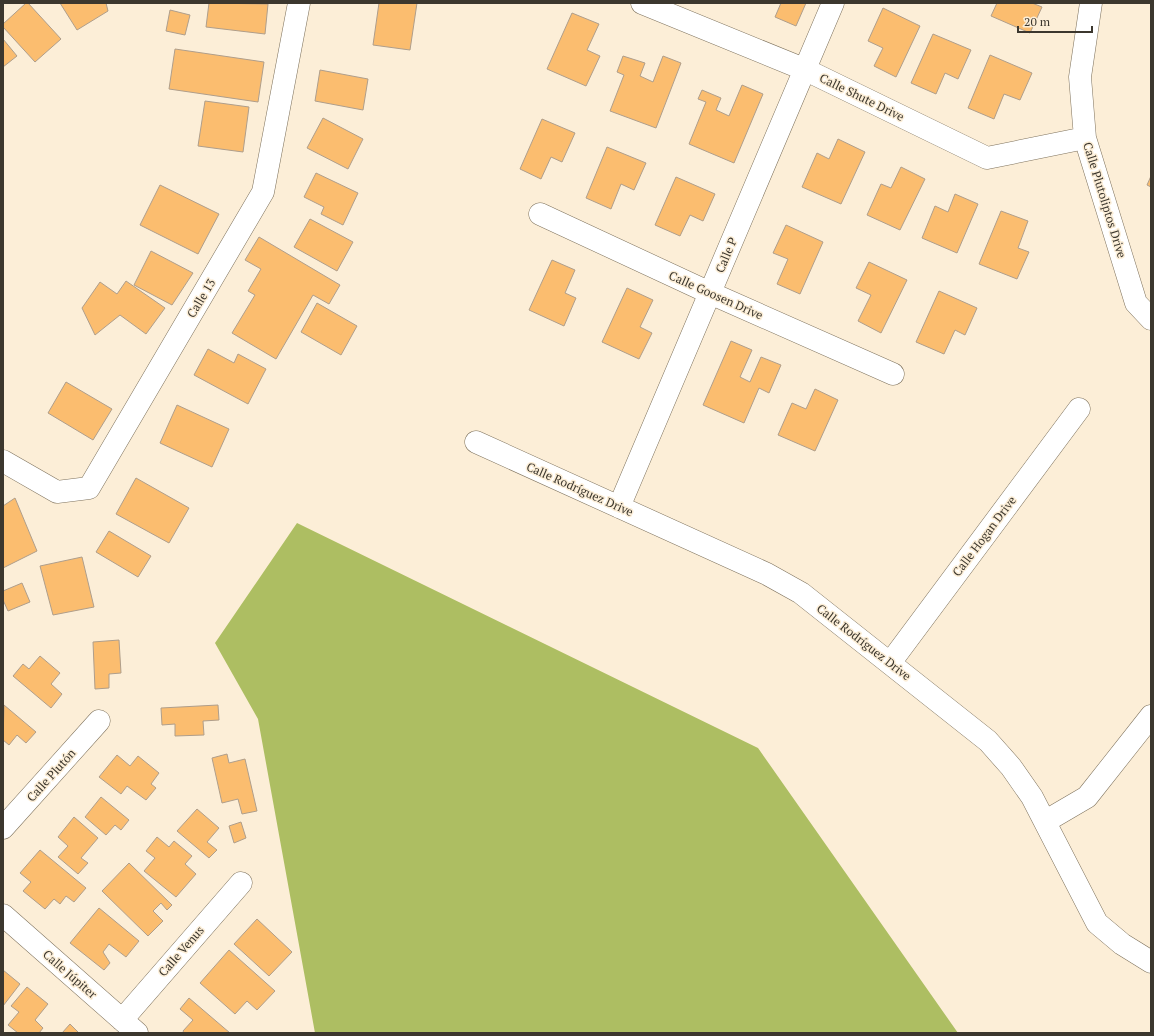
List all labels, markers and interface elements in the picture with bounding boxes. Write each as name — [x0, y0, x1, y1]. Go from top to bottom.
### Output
scale bar — [1018, 8, 1092, 34]
text: 20 m — [1024, 14, 1051, 29]
street label: Calle Shute Drive — [817, 70, 907, 124]
street label: Calle Plutoliptos Drive — [1080, 140, 1130, 260]
street label: Calle P — [712, 235, 740, 275]
street label: Calle Goosen Drive — [667, 268, 765, 322]
street label: Calle 13 — [184, 276, 218, 320]
street label: Calle Rodríguez Drive — [524, 459, 636, 519]
street label: Calle Hogan Drive — [949, 493, 1019, 579]
street label: Calle Rodríguez Drive — [814, 601, 914, 683]
street label: Calle Plutón — [23, 746, 79, 804]
street label: Calle Venus — [155, 923, 207, 979]
street label: Calle Júpiter — [40, 947, 100, 1002]

